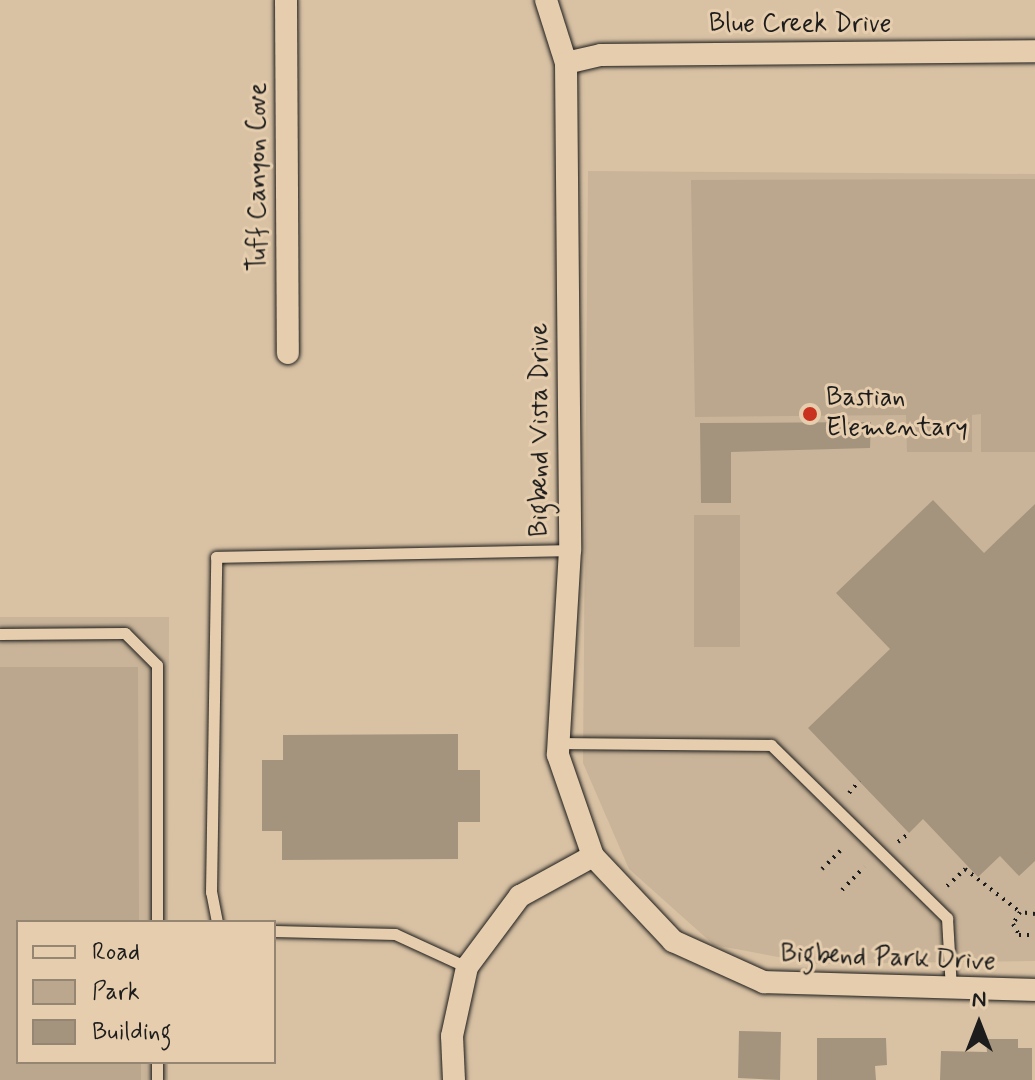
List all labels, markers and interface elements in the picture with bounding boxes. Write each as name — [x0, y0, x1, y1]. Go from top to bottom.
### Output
street label: Blue Creek Drive — [709, 9, 891, 41]
street label: Tuff Canyon Cove — [243, 81, 275, 273]
street label: Bigbend Vista Drive — [525, 325, 557, 535]
place label: Bastian Elementary — [826, 383, 968, 444]
marker: Bastian Elementary — [801, 405, 819, 423]
legend — [16, 920, 276, 1064]
text: Road — [92, 937, 140, 968]
street label: Bigbend Park Drive — [783, 940, 993, 978]
text: Park — [92, 977, 140, 1008]
north arrow — [939, 984, 1019, 1064]
text: N — [972, 986, 986, 1014]
text: Building — [92, 1017, 172, 1048]

